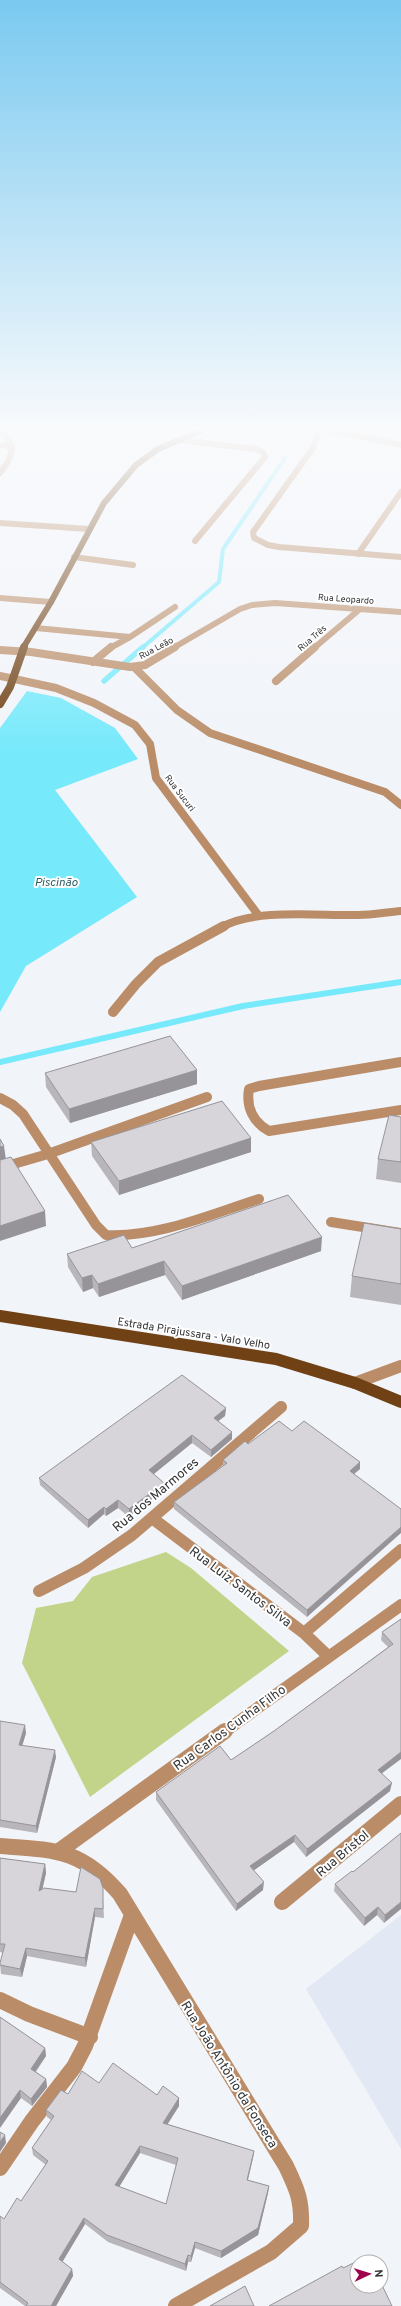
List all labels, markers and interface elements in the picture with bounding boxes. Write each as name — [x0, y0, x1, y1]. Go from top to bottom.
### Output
street label: Rua Leopardo — [318, 592, 374, 607]
street label: Rua Três — [296, 623, 329, 654]
street label: Rua Leão — [137, 635, 175, 662]
street label: Rua Sucuri — [162, 773, 197, 814]
water label: Piscinão — [34, 875, 78, 891]
street label: Estrada Pirajussara - Valo Velho — [116, 1315, 271, 1353]
street label: Rua dos Marmores — [110, 1455, 203, 1536]
street label: Rua Luiz Santos Silva — [185, 1544, 294, 1631]
street label: Rua Carlos Cunha Filho — [171, 1682, 290, 1775]
street label: Rua Bristol — [314, 1828, 373, 1881]
street label: Rua João Antônio da Fonseca — [176, 1999, 280, 2151]
north arrow — [349, 2254, 389, 2294]
text: N — [371, 2269, 385, 2278]

